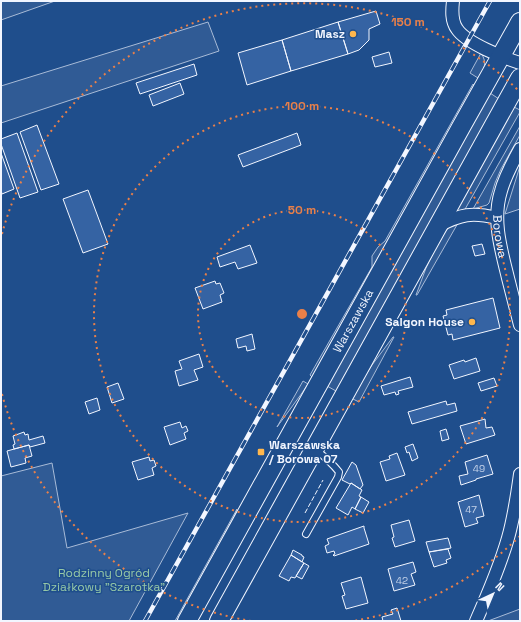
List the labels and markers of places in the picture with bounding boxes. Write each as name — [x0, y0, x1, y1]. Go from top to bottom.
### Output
place label: Masz — [315, 26, 345, 42]
marker: Masz — [348, 29, 358, 39]
centre of rings — [295, 307, 309, 321]
place label: Saigon House — [385, 314, 464, 330]
marker: Saigon House — [467, 317, 477, 327]
place label: Warszawska / Borowa 07 — [268, 437, 340, 467]
marker: Warszawska / Borowa 07 — [256, 447, 266, 457]

